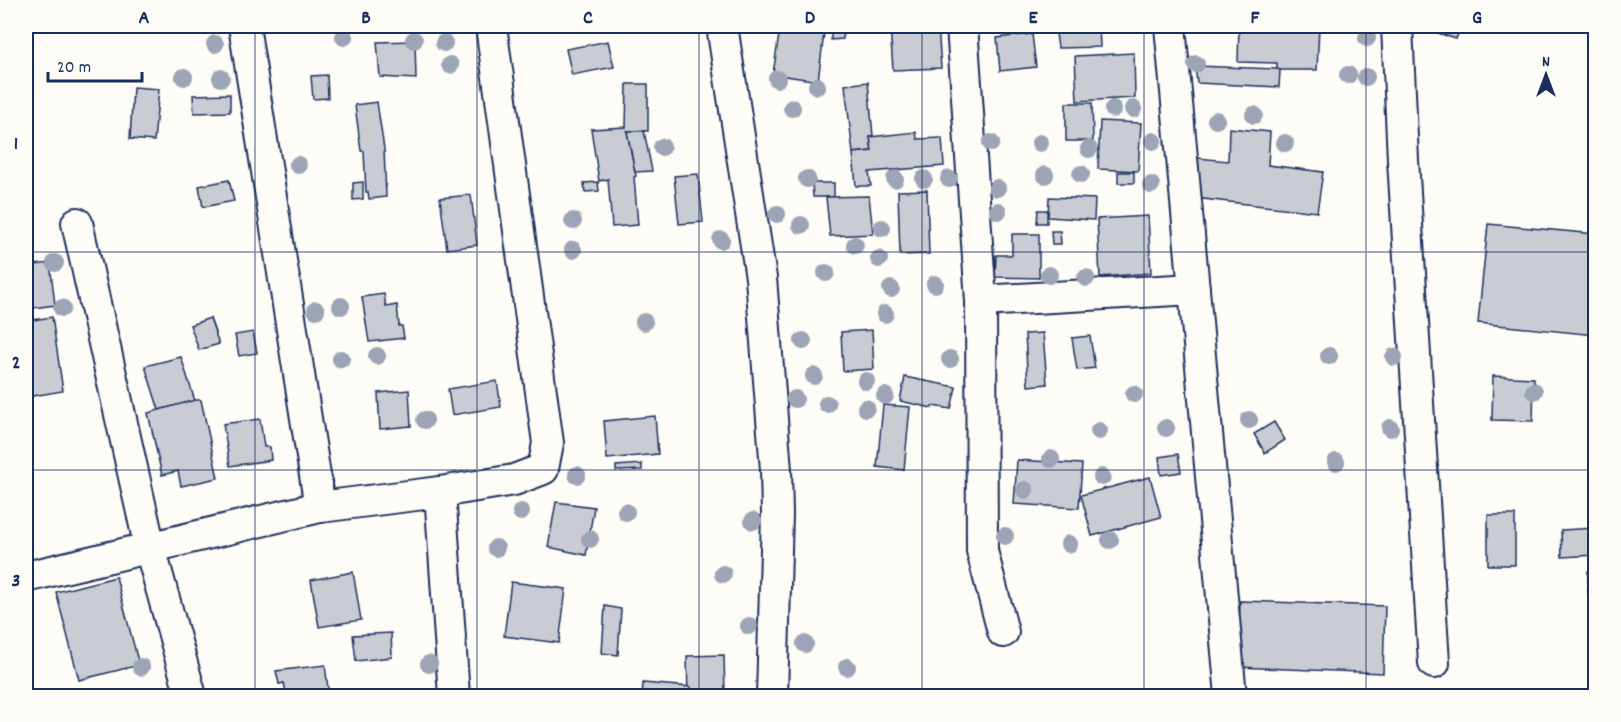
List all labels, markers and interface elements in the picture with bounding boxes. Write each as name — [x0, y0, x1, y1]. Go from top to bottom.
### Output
text: A — [139, 5, 150, 33]
text: B — [361, 5, 371, 33]
text: C — [583, 5, 593, 33]
text: D — [805, 5, 816, 33]
text: E — [1028, 5, 1038, 33]
text: F — [1251, 5, 1261, 33]
text: G — [1472, 5, 1482, 33]
scale bar — [48, 45, 142, 83]
north arrow — [1516, 45, 1576, 105]
text: N — [1542, 51, 1550, 74]
text: 20 m — [57, 56, 91, 81]
text: 1 — [14, 131, 18, 159]
text: 2 — [12, 350, 20, 378]
text: 3 — [12, 568, 20, 596]

